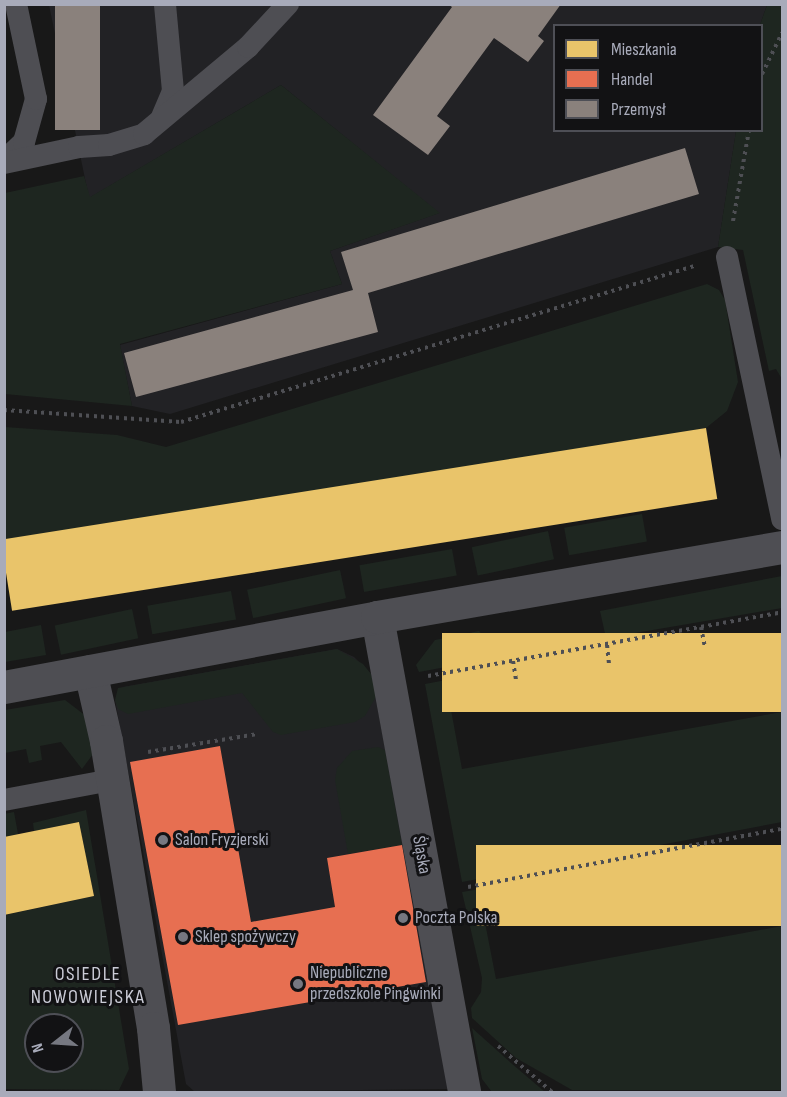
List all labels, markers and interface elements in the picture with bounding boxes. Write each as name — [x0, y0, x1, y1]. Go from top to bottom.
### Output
legend — [553, 24, 763, 132]
text: Mieszkania — [611, 39, 677, 60]
text: Handel — [611, 69, 653, 90]
text: Przemysł — [611, 99, 666, 120]
place label: Salon Fryzjerski — [175, 829, 269, 851]
marker: Salon Fryzjerski — [156, 833, 170, 847]
street label: Śląska — [407, 834, 435, 876]
place label: Poczta Polska — [415, 907, 497, 929]
marker: Poczta Polska — [396, 911, 410, 925]
place label: Sklep spożywczy — [195, 926, 296, 948]
marker: Sklep spożywczy — [176, 930, 190, 944]
district label: OSIEDLE NOWOWIEJSKA — [31, 963, 145, 1010]
place label: Niepubliczne przedszkole Pingwinki — [310, 963, 441, 1006]
marker: Niepubliczne przedszkole Pingwinki — [291, 977, 305, 991]
north arrow — [24, 1013, 84, 1073]
text: N — [28, 1041, 49, 1055]

